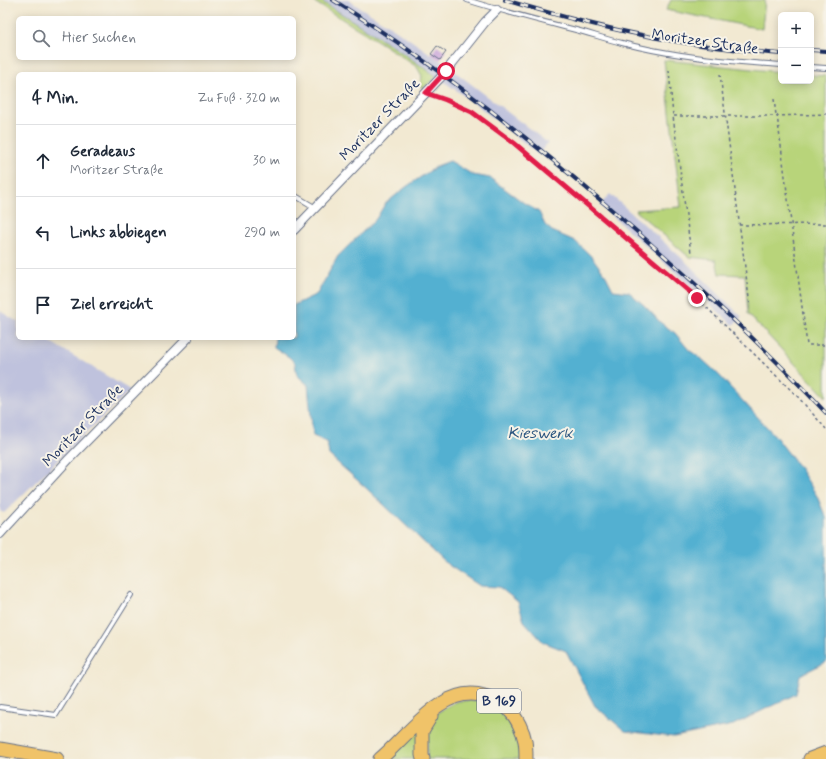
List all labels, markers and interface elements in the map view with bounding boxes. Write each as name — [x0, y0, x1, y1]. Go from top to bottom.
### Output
map controls — [778, 12, 814, 84]
button: + — [778, 12, 814, 48]
search box — [16, 16, 296, 60]
street label: Moritzer Straße — [650, 25, 760, 59]
icon: search — [30, 27, 52, 49]
text: Hier suchen — [62, 28, 136, 48]
button: − — [778, 48, 814, 84]
route start — [437, 62, 455, 80]
street label: Moritzer Straße — [335, 74, 425, 166]
text: 4 Min. — [32, 87, 78, 109]
text: Zu Fuß · 320 m — [197, 90, 280, 107]
text: Geradeaus — [70, 142, 135, 162]
icon: ahead — [32, 150, 54, 172]
text: 30 m — [253, 152, 280, 169]
text: Moritzer Straße — [70, 162, 163, 179]
icon: left — [32, 222, 54, 244]
text: Links abbiegen — [70, 223, 167, 243]
text: 290 m — [244, 224, 280, 241]
route end — [688, 289, 706, 307]
icon: arrive — [32, 294, 54, 316]
text: Ziel erreicht — [70, 295, 153, 315]
street label: Moritzer Straße — [38, 380, 128, 472]
water label: Kieswerk — [507, 423, 574, 444]
road number: B 169 — [477, 689, 521, 713]

